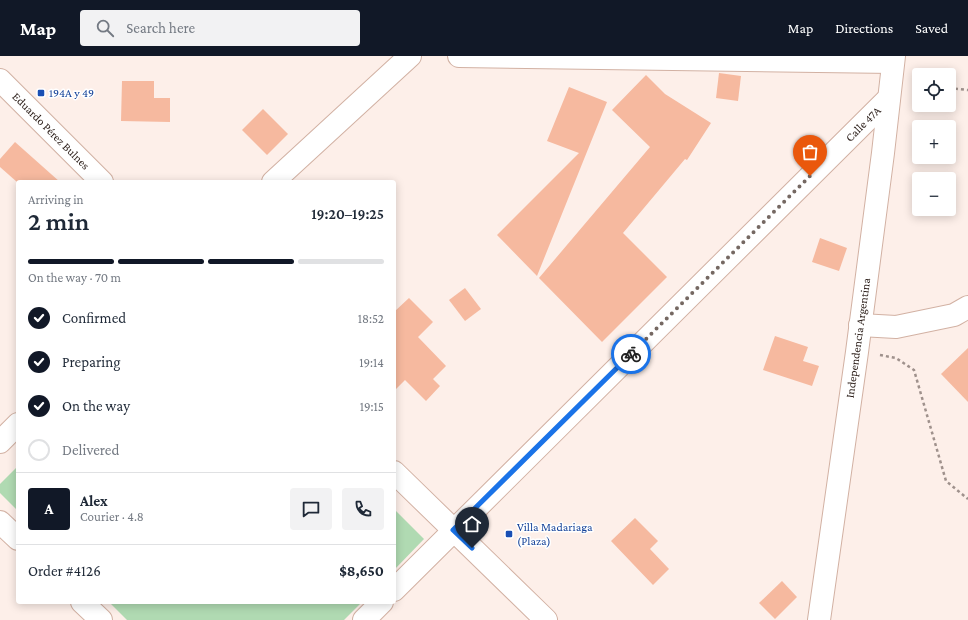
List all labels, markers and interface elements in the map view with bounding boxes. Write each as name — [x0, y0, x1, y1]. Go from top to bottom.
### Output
search box — [80, 10, 360, 46]
icon: search — [94, 17, 116, 39]
text: Map — [20, 18, 56, 39]
text: Search here — [126, 20, 195, 36]
text: Map — [788, 20, 813, 36]
text: Directions — [835, 20, 893, 36]
text: Saved — [915, 20, 948, 36]
map controls — [912, 68, 956, 216]
button: locate — [912, 68, 956, 112]
place label: 194A y 49 — [49, 86, 94, 100]
marker: 194A y 49 — [36, 88, 46, 98]
street label: Eduardo Pérez Bulnes — [9, 89, 93, 173]
street label: Calle 47A — [842, 103, 884, 145]
button: + — [912, 120, 956, 164]
pin — [793, 135, 827, 176]
icon: bag — [799, 141, 821, 163]
button: − — [912, 172, 956, 216]
text: Arriving in — [28, 192, 84, 207]
text: 19:20–19:25 — [311, 206, 384, 222]
text: 2 min — [28, 207, 89, 236]
text: On the way · 70 m — [28, 270, 121, 285]
street label: Independencia Argentina — [843, 277, 873, 399]
icon: check — [28, 307, 50, 329]
text: Confirmed — [62, 310, 126, 326]
text: 18:52 — [358, 311, 384, 326]
courier — [611, 334, 651, 374]
icon: bike — [620, 343, 642, 365]
icon: check — [28, 351, 50, 373]
text: Preparing — [62, 354, 121, 370]
text: 19:14 — [359, 355, 384, 370]
icon: check — [28, 395, 50, 417]
text: On the way — [62, 398, 130, 414]
text: 19:15 — [360, 399, 384, 414]
text: Delivered — [62, 442, 119, 458]
button: chat — [290, 488, 332, 530]
button: phone — [342, 488, 384, 530]
text: Alex — [80, 493, 108, 509]
text: A — [45, 501, 53, 517]
pin — [455, 507, 489, 548]
text: Courier · 4.8 — [80, 509, 144, 524]
icon: home — [461, 513, 483, 535]
place label: Villa Madariaga (Plaza) — [517, 520, 593, 548]
marker: Villa Madariaga (Plaza) — [504, 529, 514, 539]
text: Order #4126 — [28, 563, 101, 579]
text: $8,650 — [339, 563, 384, 579]

